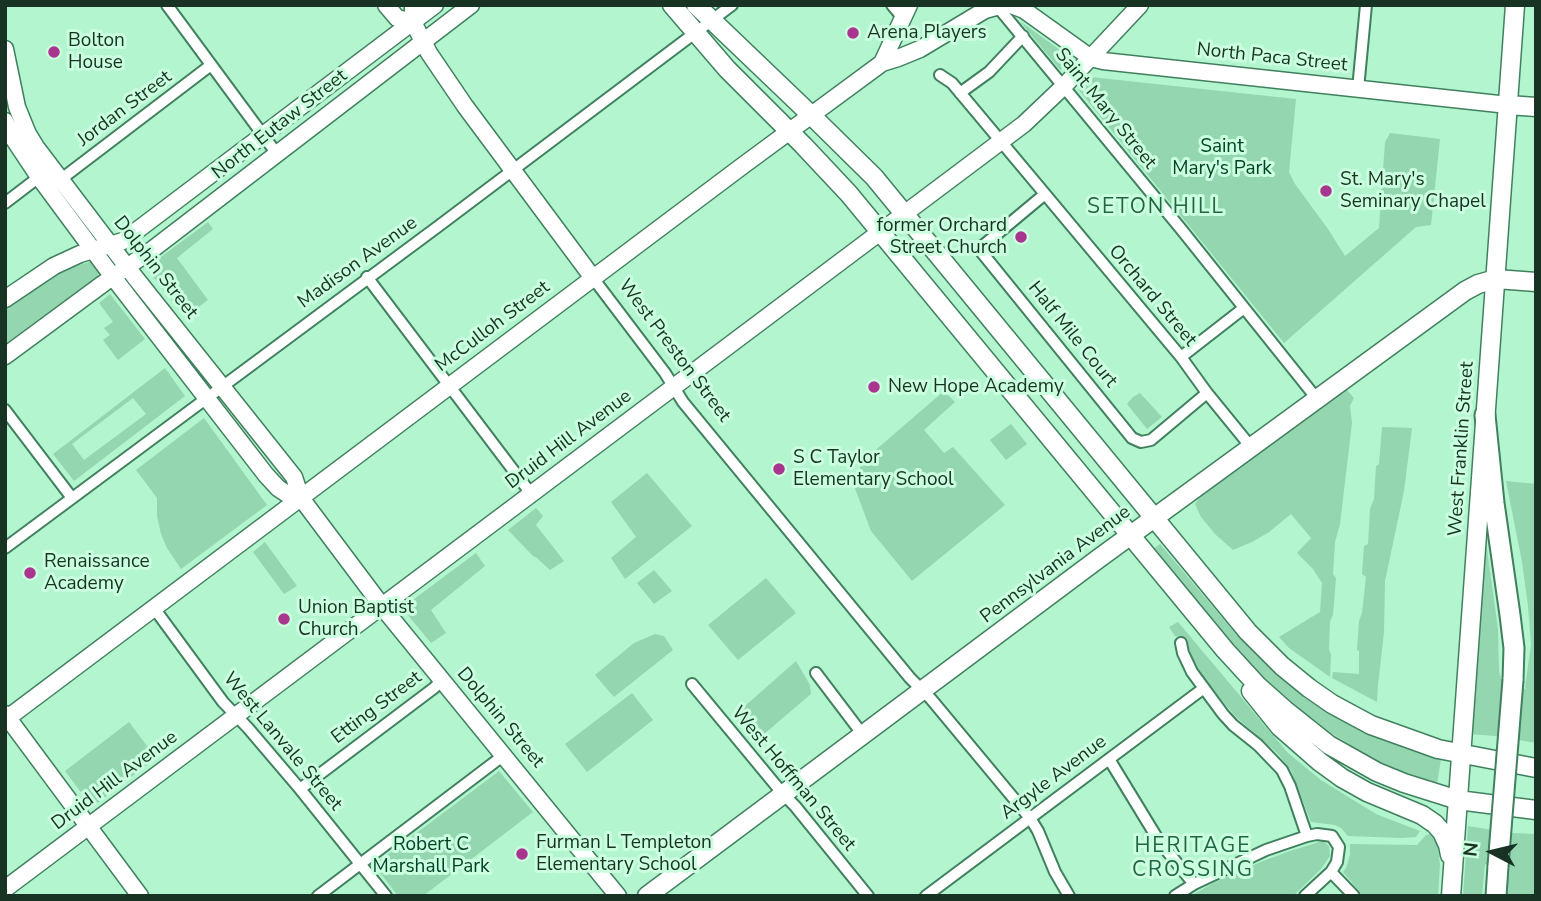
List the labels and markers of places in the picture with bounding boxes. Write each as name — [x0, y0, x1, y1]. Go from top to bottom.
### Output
place label: Arena Players — [867, 22, 987, 44]
marker: Arena Players — [845, 25, 861, 41]
place label: Bolton House — [68, 30, 125, 74]
marker: Bolton House — [46, 44, 62, 60]
place label: St. Mary's Seminary Chapel — [1340, 169, 1486, 213]
marker: St. Mary's Seminary Chapel — [1318, 183, 1334, 199]
place label: former Orchard Street Church — [877, 215, 1007, 259]
marker: former Orchard Street Church — [1013, 229, 1029, 245]
place label: New Hope Academy — [888, 376, 1064, 398]
marker: New Hope Academy — [866, 379, 882, 395]
place label: S C Taylor Elementary School — [793, 447, 954, 491]
marker: S C Taylor Elementary School — [771, 461, 787, 477]
place label: Renaissance Academy — [44, 551, 150, 595]
marker: Renaissance Academy — [22, 565, 38, 581]
place label: Union Baptist Church — [298, 597, 414, 641]
marker: Union Baptist Church — [276, 611, 292, 627]
place label: Furman L Templeton Elementary School — [536, 832, 712, 876]
marker: Furman L Templeton Elementary School — [514, 846, 530, 862]

